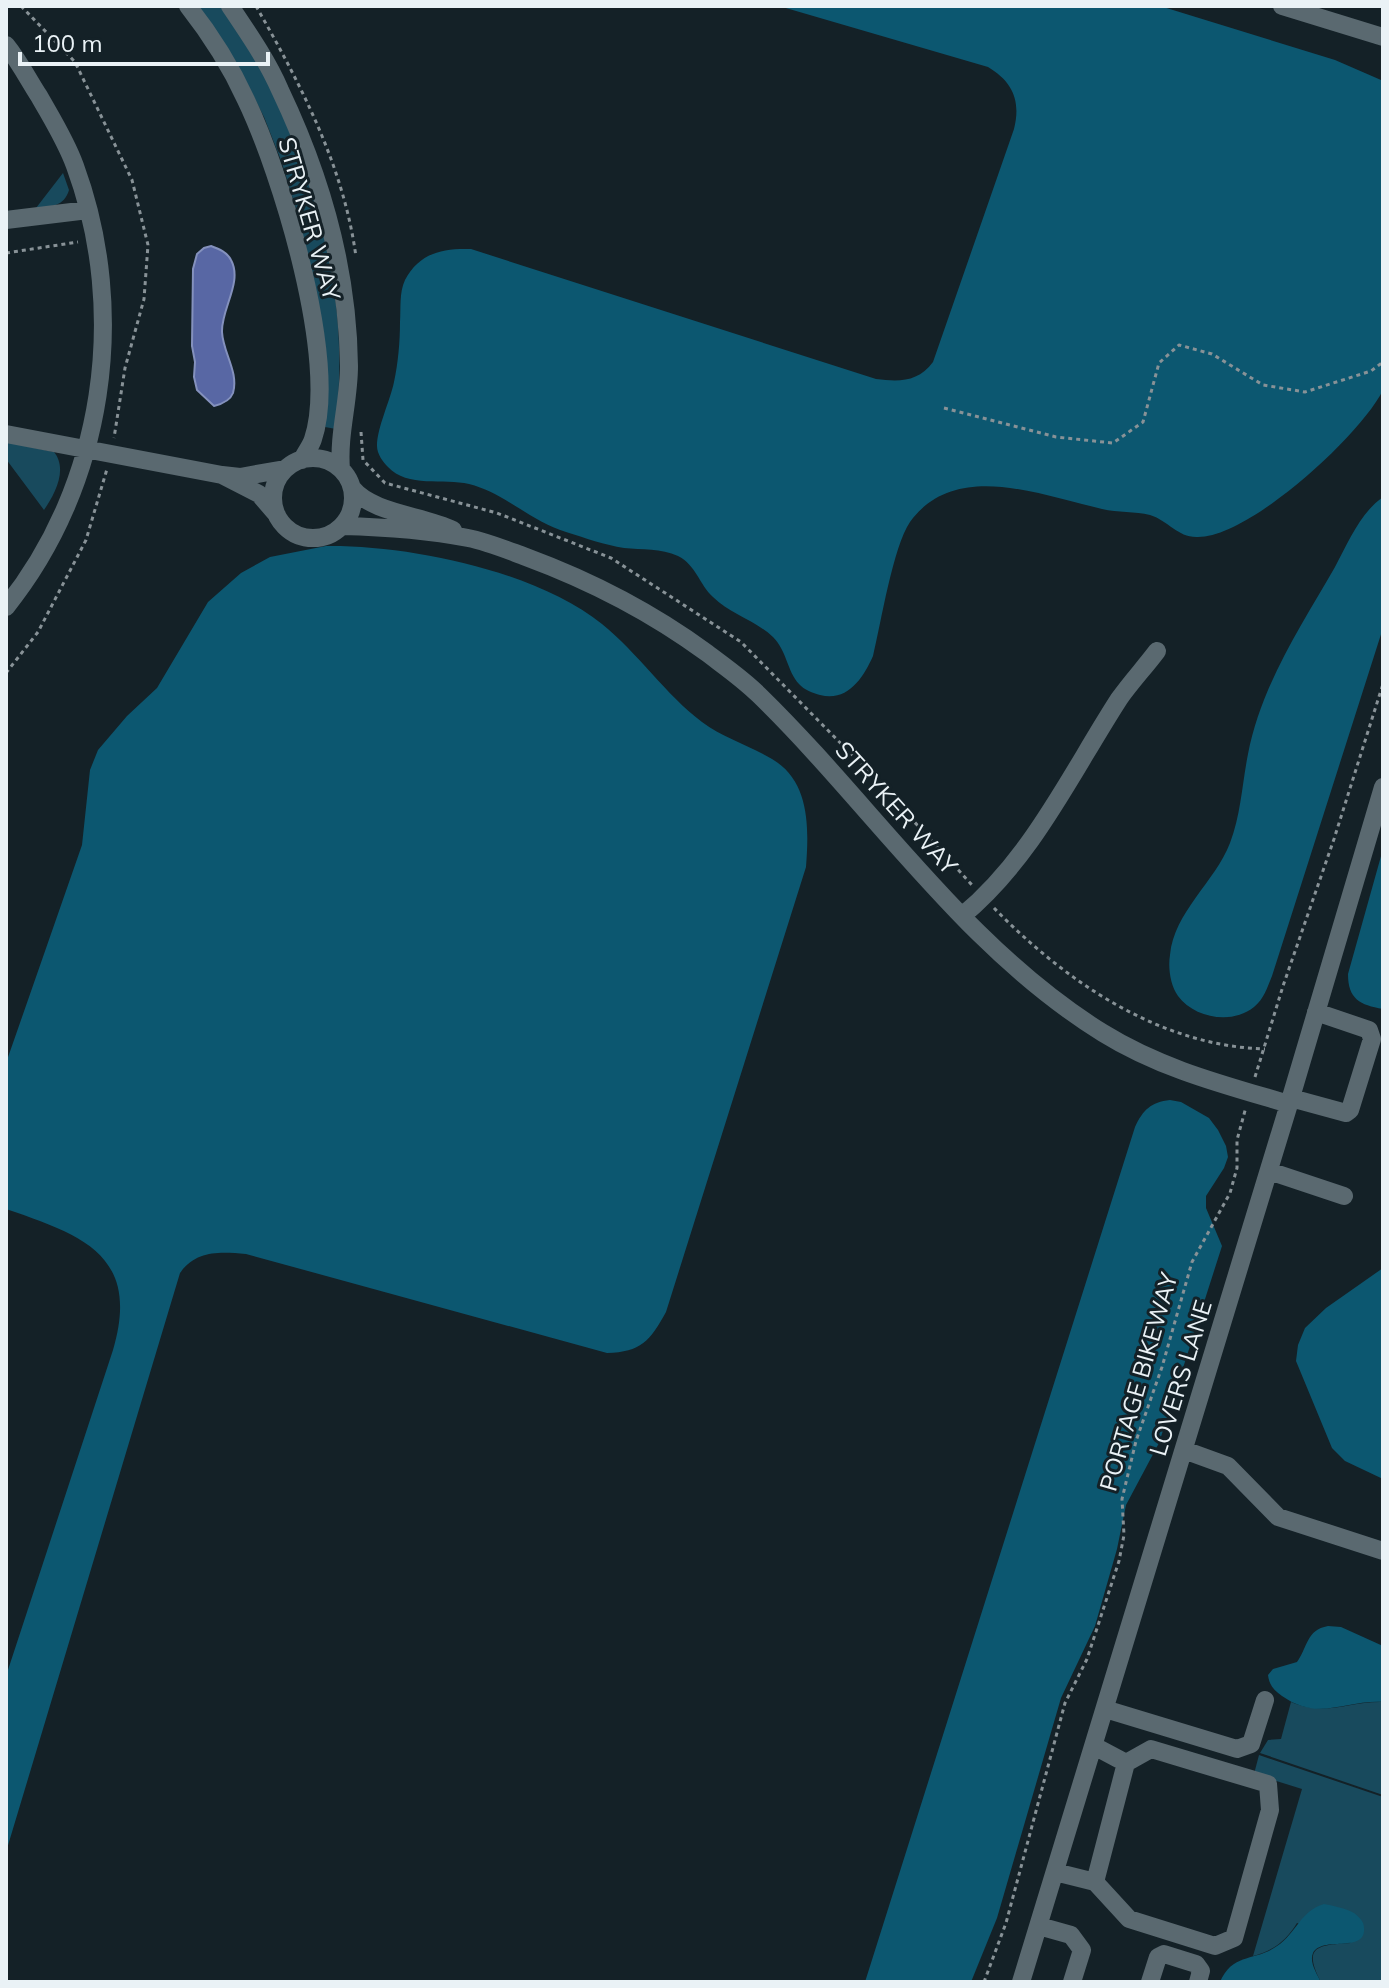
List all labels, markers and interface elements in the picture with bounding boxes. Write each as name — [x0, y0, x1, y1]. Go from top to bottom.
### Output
scale bar — [20, 16, 268, 66]
text: 100 m — [32, 28, 103, 58]
street label: STRYKER WAY — [272, 134, 348, 304]
street label: STRYKER WAY — [829, 735, 965, 880]
street label: PORTAGE BIKEWAY — [1093, 1269, 1184, 1494]
street label: LOVERS LANE — [1142, 1296, 1218, 1459]

